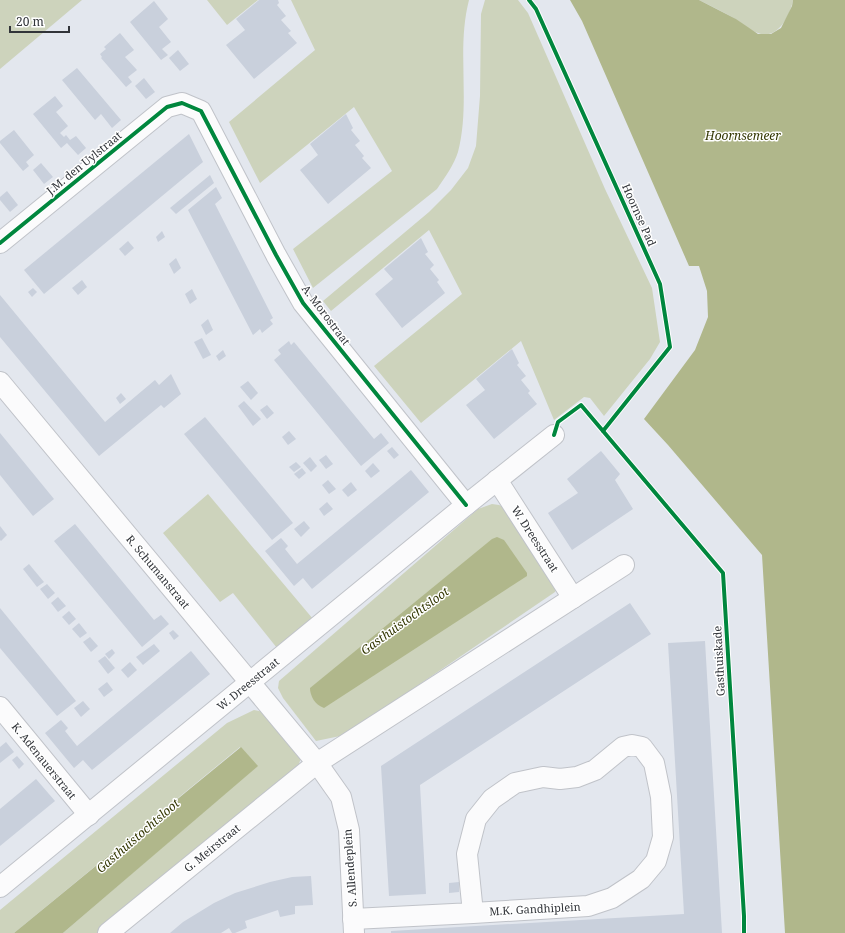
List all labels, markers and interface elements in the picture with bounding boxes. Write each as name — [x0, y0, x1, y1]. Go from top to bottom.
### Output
scale bar — [10, 8, 69, 34]
text: 20 m — [16, 13, 44, 30]
water label: Hoornsemeer — [704, 127, 781, 144]
street label: J.M. den Uylstraat — [42, 128, 125, 198]
street label: Hoornse Pad — [619, 181, 660, 249]
street label: A. Morostraat — [299, 282, 354, 348]
street label: W. Dreesstraat — [508, 503, 562, 575]
street label: R. Schumanstraat — [123, 532, 194, 612]
water label: Gasthuistochtsloot — [357, 582, 453, 658]
street label: Gasthuiskade — [709, 625, 728, 697]
street label: W. Dreesstraat — [213, 654, 282, 713]
street label: K. Adenauerstraat — [9, 719, 80, 802]
water label: Gasthuistochtsloot — [92, 794, 183, 877]
street label: G. Meirstraat — [180, 820, 243, 875]
street label: S. Allendeplein — [339, 828, 360, 908]
street label: M.K. Gandhiplein — [489, 899, 581, 918]

